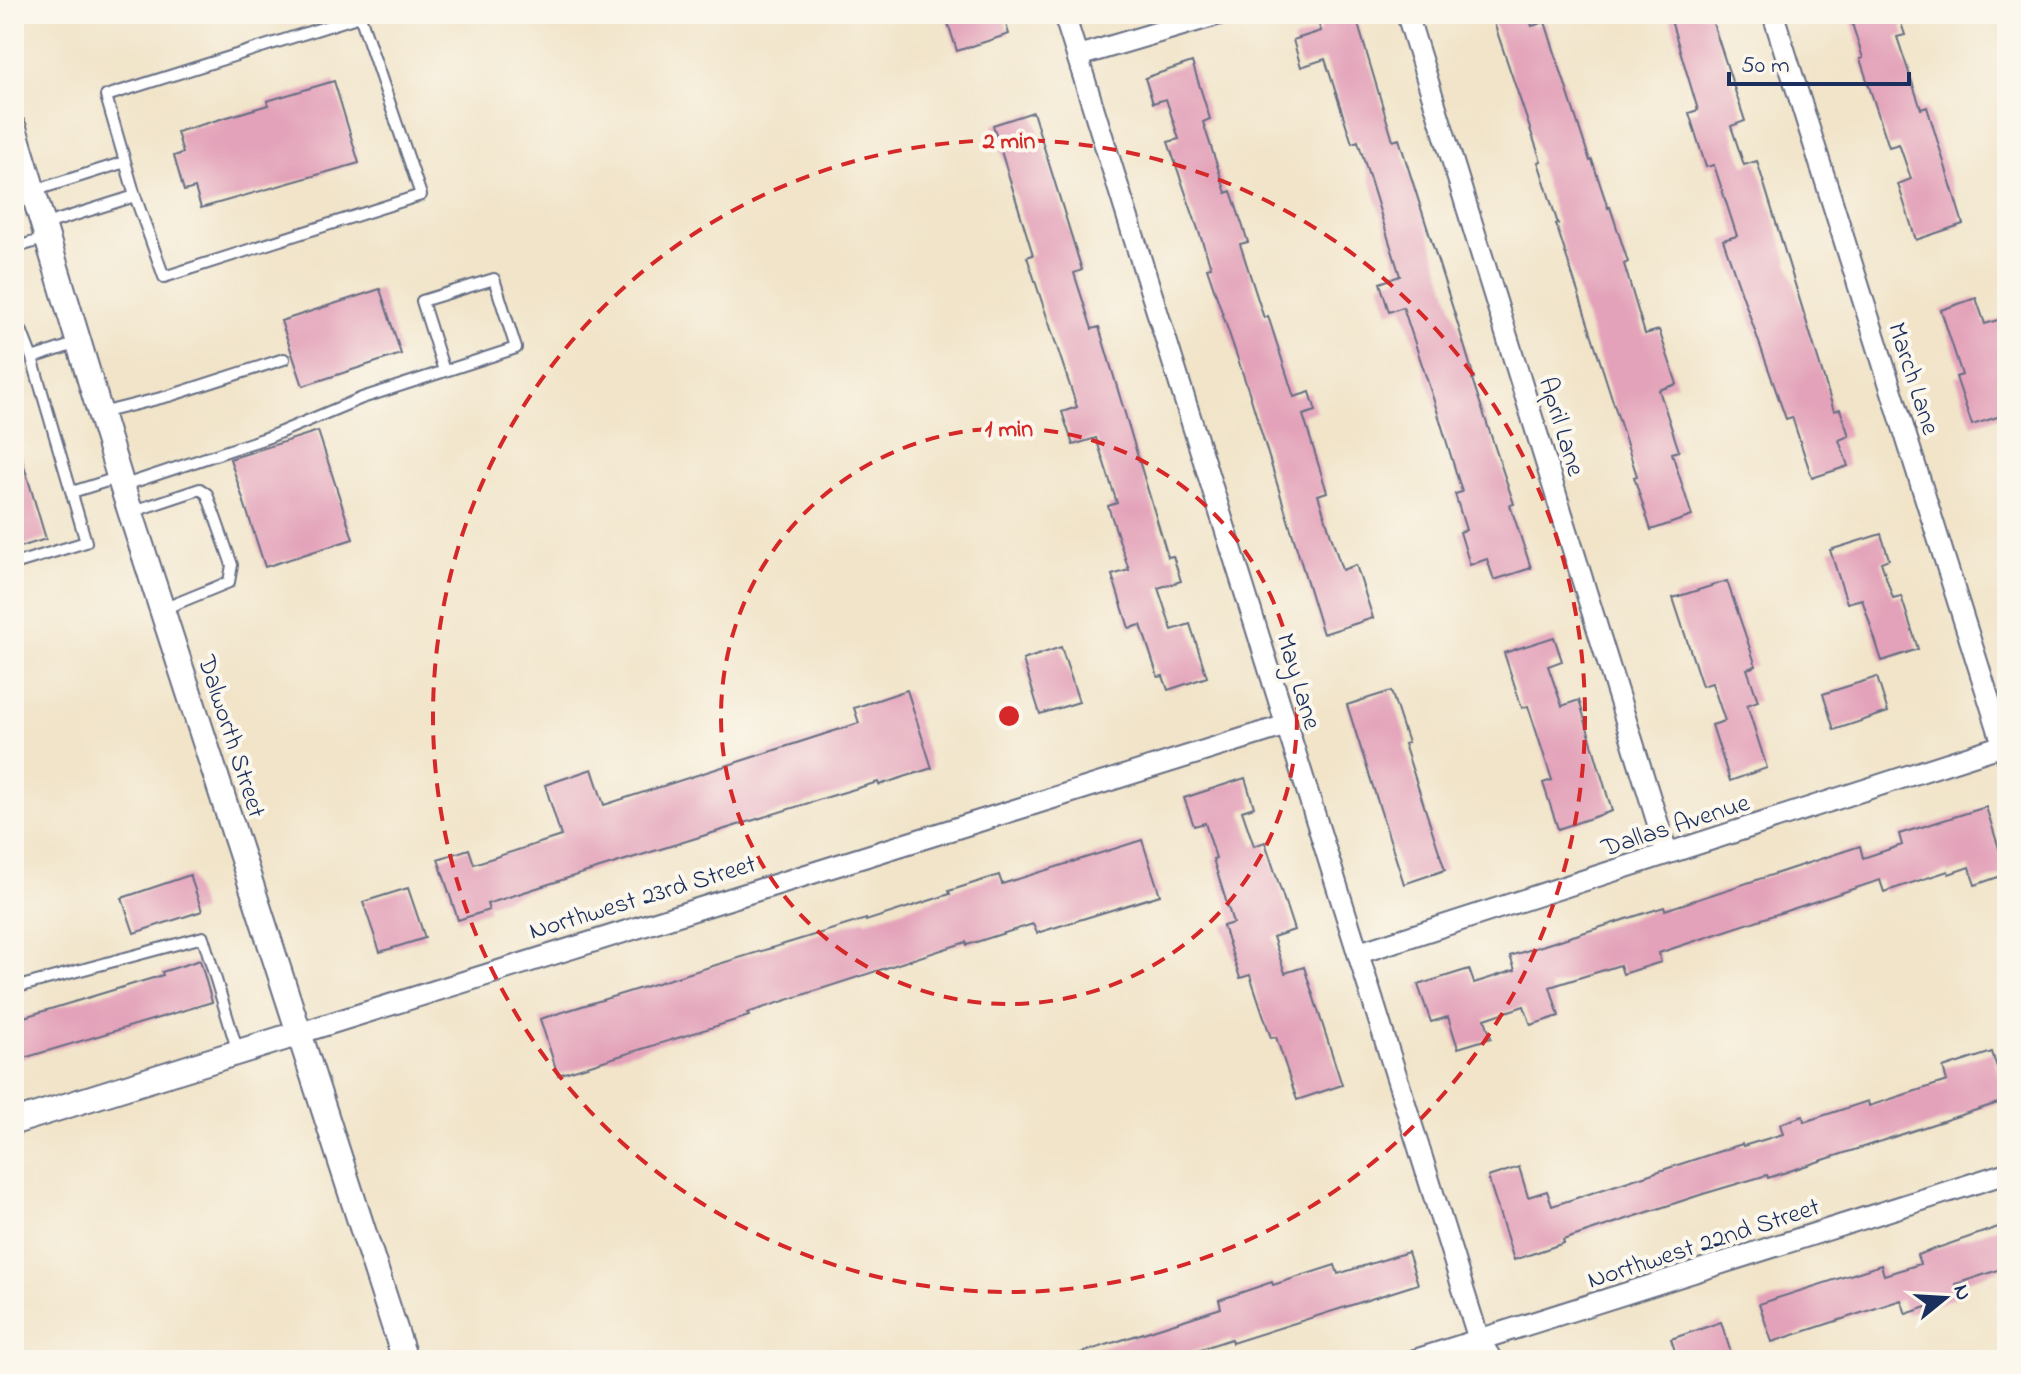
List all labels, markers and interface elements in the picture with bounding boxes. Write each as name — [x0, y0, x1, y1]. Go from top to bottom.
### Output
scale bar — [1729, 36, 1909, 86]
text: 50 m — [1741, 49, 1790, 84]
text: 2 min — [982, 125, 1036, 160]
street label: March Lane — [1876, 318, 1948, 440]
street label: April Lane — [1527, 373, 1593, 481]
text: 1 min — [985, 413, 1033, 448]
street label: May Lane — [1265, 629, 1330, 735]
street label: Dalworth Street — [186, 650, 274, 823]
centre of rings — [995, 702, 1023, 730]
street label: Dallas Avenue — [1596, 785, 1755, 869]
street label: Northwest 23rd Street — [525, 846, 761, 952]
street label: Northwest 22nd Street — [1583, 1189, 1825, 1300]
north arrow — [1905, 1258, 1985, 1338]
text: N — [1944, 1281, 1979, 1305]

